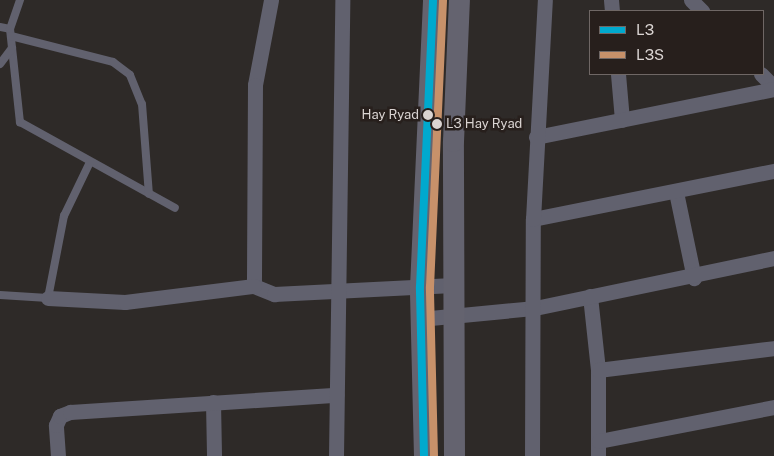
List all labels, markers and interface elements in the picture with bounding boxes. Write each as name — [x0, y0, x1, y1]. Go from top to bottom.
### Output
legend — [589, 10, 764, 75]
text: L3 — [636, 21, 654, 38]
text: L3S — [636, 46, 664, 63]
place label: Hay Ryad — [361, 107, 419, 123]
marker: Hay Ryad — [423, 110, 433, 120]
place label: L3 Hay Ryad — [446, 116, 522, 132]
marker: L3 Hay Ryad — [432, 119, 442, 129]

